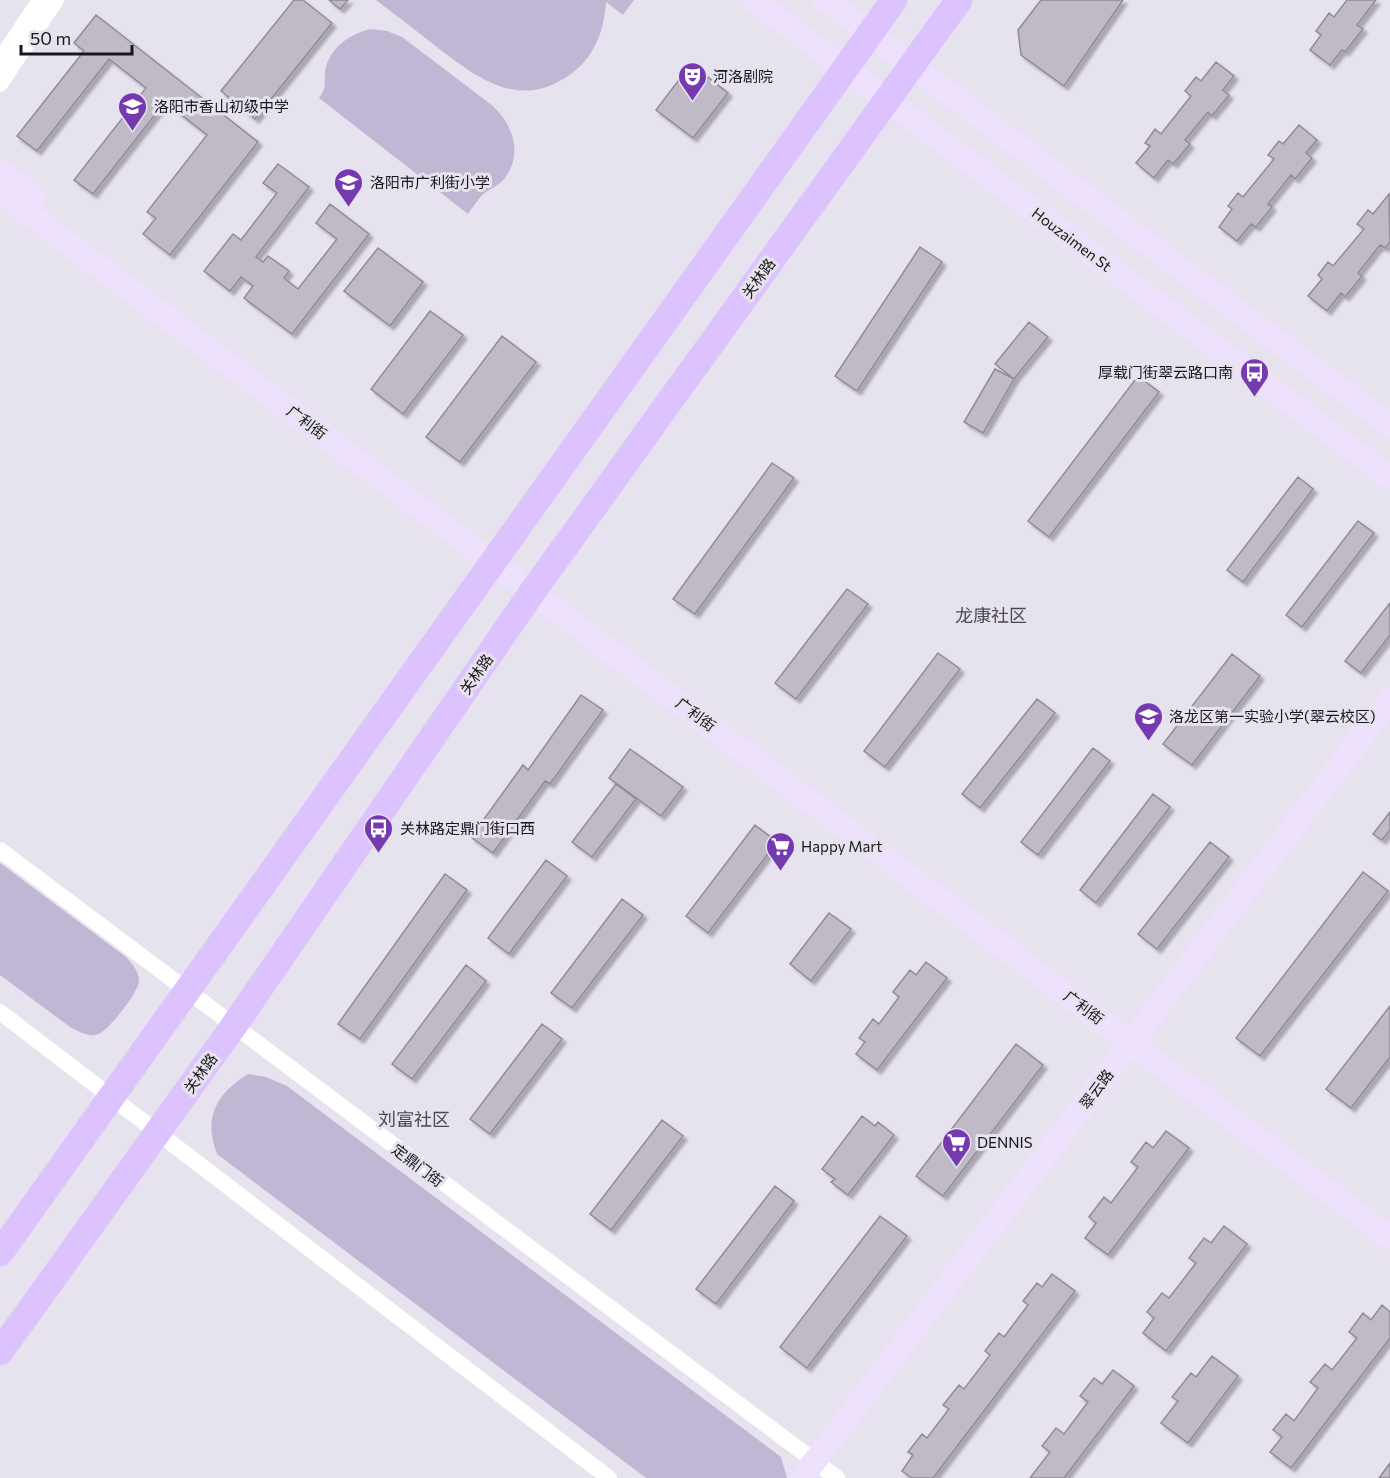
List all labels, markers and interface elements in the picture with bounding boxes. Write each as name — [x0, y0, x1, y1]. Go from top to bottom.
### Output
scale bar — [21, 18, 132, 56]
text: 50 m — [30, 27, 71, 49]
theatre icon: 河洛剧院 — [676, 60, 708, 102]
place label: 河洛剧院 — [713, 67, 773, 85]
school or university icon: 洛阳市香山初级中学 — [117, 90, 149, 132]
place label: 洛阳市香山初级中学 — [154, 97, 289, 115]
school or university icon: 洛阳市广利街小学 — [333, 166, 365, 208]
place label: 洛阳市广利街小学 — [370, 173, 490, 191]
street label: Houzaimen St — [1029, 203, 1115, 275]
street label: 关林路 — [737, 255, 779, 301]
bus stop icon: 厚载门街翠云路口南 — [1238, 356, 1270, 398]
place label: 厚载门街翠云路口南 — [1098, 363, 1233, 381]
street label: 广利街 — [284, 401, 330, 443]
district label: 龙康社区 — [955, 604, 1027, 626]
street label: 关林路 — [456, 650, 496, 698]
street label: 广利街 — [673, 693, 719, 735]
school or university icon: 洛龙区第一实验小学(翠云校区) — [1132, 700, 1164, 742]
place label: 洛龙区第一实验小学(翠云校区) — [1169, 707, 1376, 725]
bus stop icon: 关林路定鼎门街口西 — [363, 812, 395, 854]
place label: 关林路定鼎门街口西 — [400, 819, 535, 837]
supermarket icon: Happy Mart — [764, 830, 796, 872]
place label: Happy Mart — [801, 837, 882, 855]
street label: 广利街 — [1061, 986, 1107, 1028]
street label: 关林路 — [179, 1050, 221, 1096]
street label: 翠云路 — [1075, 1066, 1117, 1112]
district label: 刘富社区 — [378, 1108, 450, 1130]
supermarket icon: DENNIS — [940, 1126, 972, 1168]
place label: DENNIS — [977, 1133, 1033, 1151]
street label: 定鼎门街 — [389, 1140, 447, 1190]

